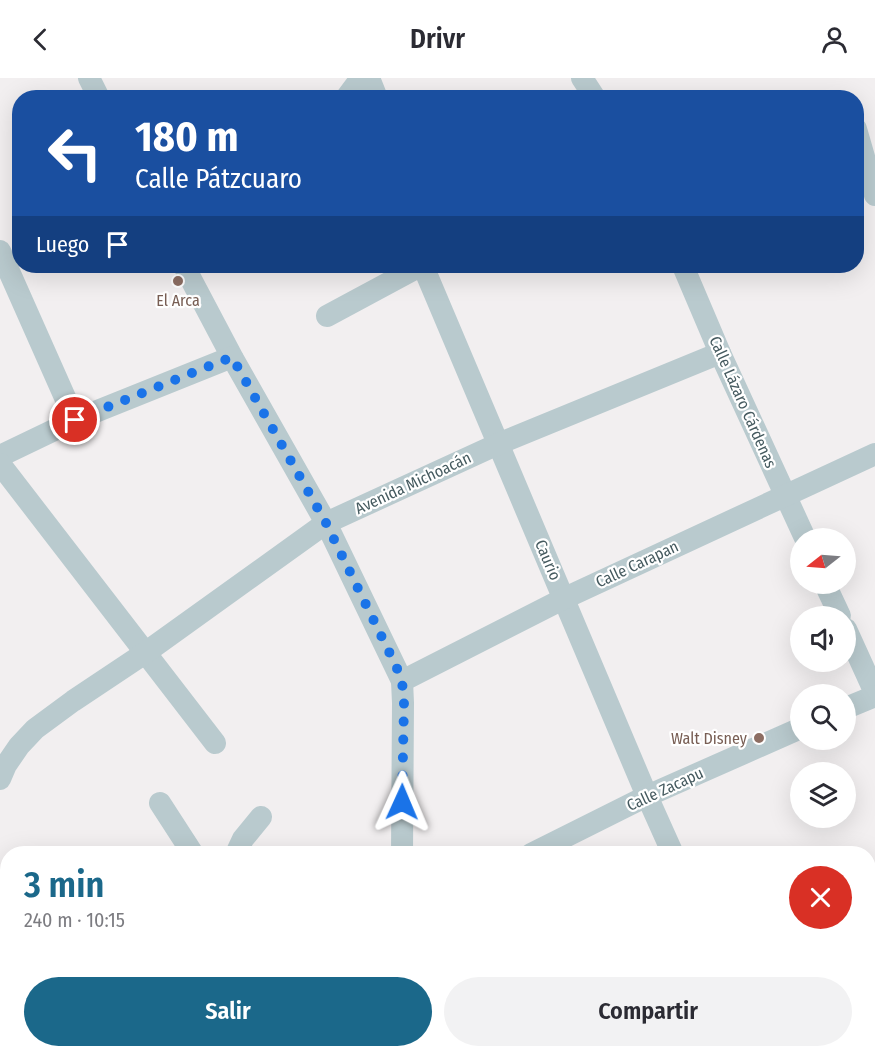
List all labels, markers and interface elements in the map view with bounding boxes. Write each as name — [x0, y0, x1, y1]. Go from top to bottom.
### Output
icon: back — [24, 23, 57, 56]
text: Drivr — [410, 23, 465, 55]
icon: person — [818, 23, 851, 56]
text: 180 m — [135, 112, 239, 162]
icon: left — [36, 114, 114, 192]
text: Calle Pátzcuaro — [135, 163, 302, 195]
icon: arrive — [101, 228, 134, 261]
text: Luego — [36, 231, 89, 258]
marker: El Arca — [171, 274, 185, 288]
place label: El Arca — [156, 291, 200, 310]
street label: Calle Lázaro Cárdenas — [705, 333, 781, 471]
pin — [49, 394, 100, 445]
icon: arrive — [58, 403, 91, 436]
street label: Avenida Michoacán — [352, 448, 474, 518]
north arrow — [790, 528, 856, 594]
map controls — [790, 528, 856, 828]
street label: Caurio — [531, 537, 565, 583]
street label: Calle Carapan — [593, 537, 681, 591]
button: sound — [790, 606, 856, 672]
button: search — [790, 684, 856, 750]
place label: Walt Disney — [671, 729, 748, 748]
marker: Walt Disney — [752, 731, 766, 745]
button: layers — [790, 762, 856, 828]
street label: Calle Zacapu — [624, 763, 706, 815]
position arrow — [370, 770, 434, 834]
text: 3 min — [24, 863, 104, 907]
button: close — [789, 866, 852, 929]
text: 240 m · 10:15 — [24, 908, 125, 932]
button: Salir — [24, 977, 432, 1046]
button: Compartir — [444, 977, 852, 1046]

